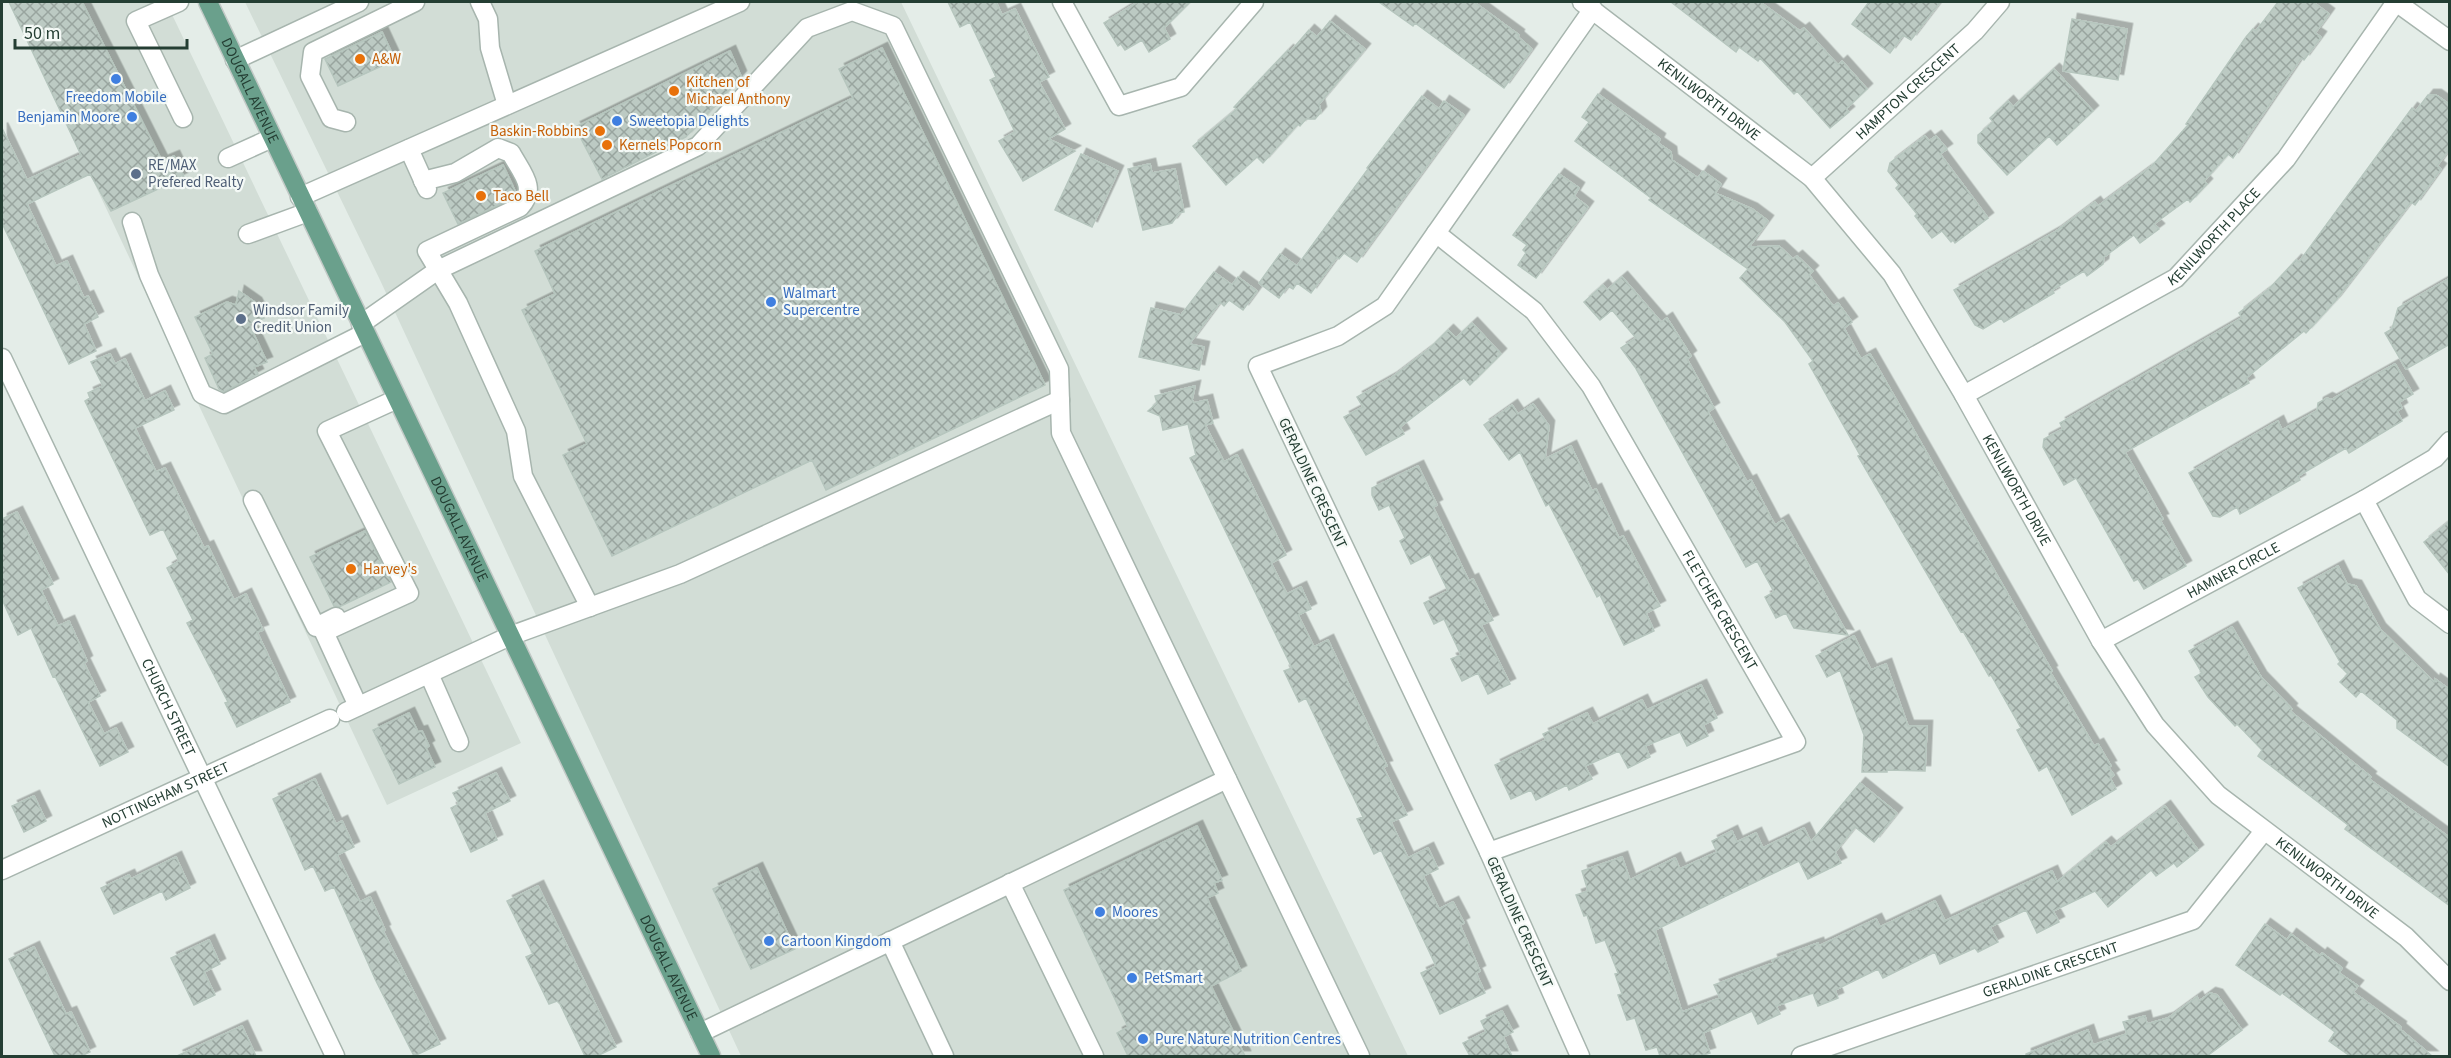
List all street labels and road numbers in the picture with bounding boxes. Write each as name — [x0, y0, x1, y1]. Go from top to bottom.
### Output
street label: DOUGALL AVENUE — [216, 34, 284, 147]
street label: HAMPTON CRESCENT — [1851, 39, 1965, 145]
street label: KENILWORTH DRIVE — [1653, 53, 1765, 146]
street label: KENILWORTH PLACE — [2164, 183, 2265, 292]
street label: GERALDINE CRESCENT — [1273, 414, 1352, 552]
street label: KENILWORTH DRIVE — [1977, 430, 2056, 550]
street label: DOUGALL AVENUE — [425, 473, 493, 586]
street label: HAMNER CIRCLE — [2183, 537, 2284, 604]
street label: FLETCHER CRESCENT — [1677, 546, 1762, 674]
street label: CHURCH STREET — [136, 655, 201, 760]
street label: NOTTINGHAM STREET — [98, 757, 233, 834]
street label: KENILWORTH DRIVE — [2271, 832, 2383, 924]
street label: GERALDINE CRESCENT — [1481, 853, 1558, 991]
street label: DOUGALL AVENUE — [634, 912, 703, 1024]
street label: GERALDINE CRESCENT — [1980, 937, 2121, 1003]

